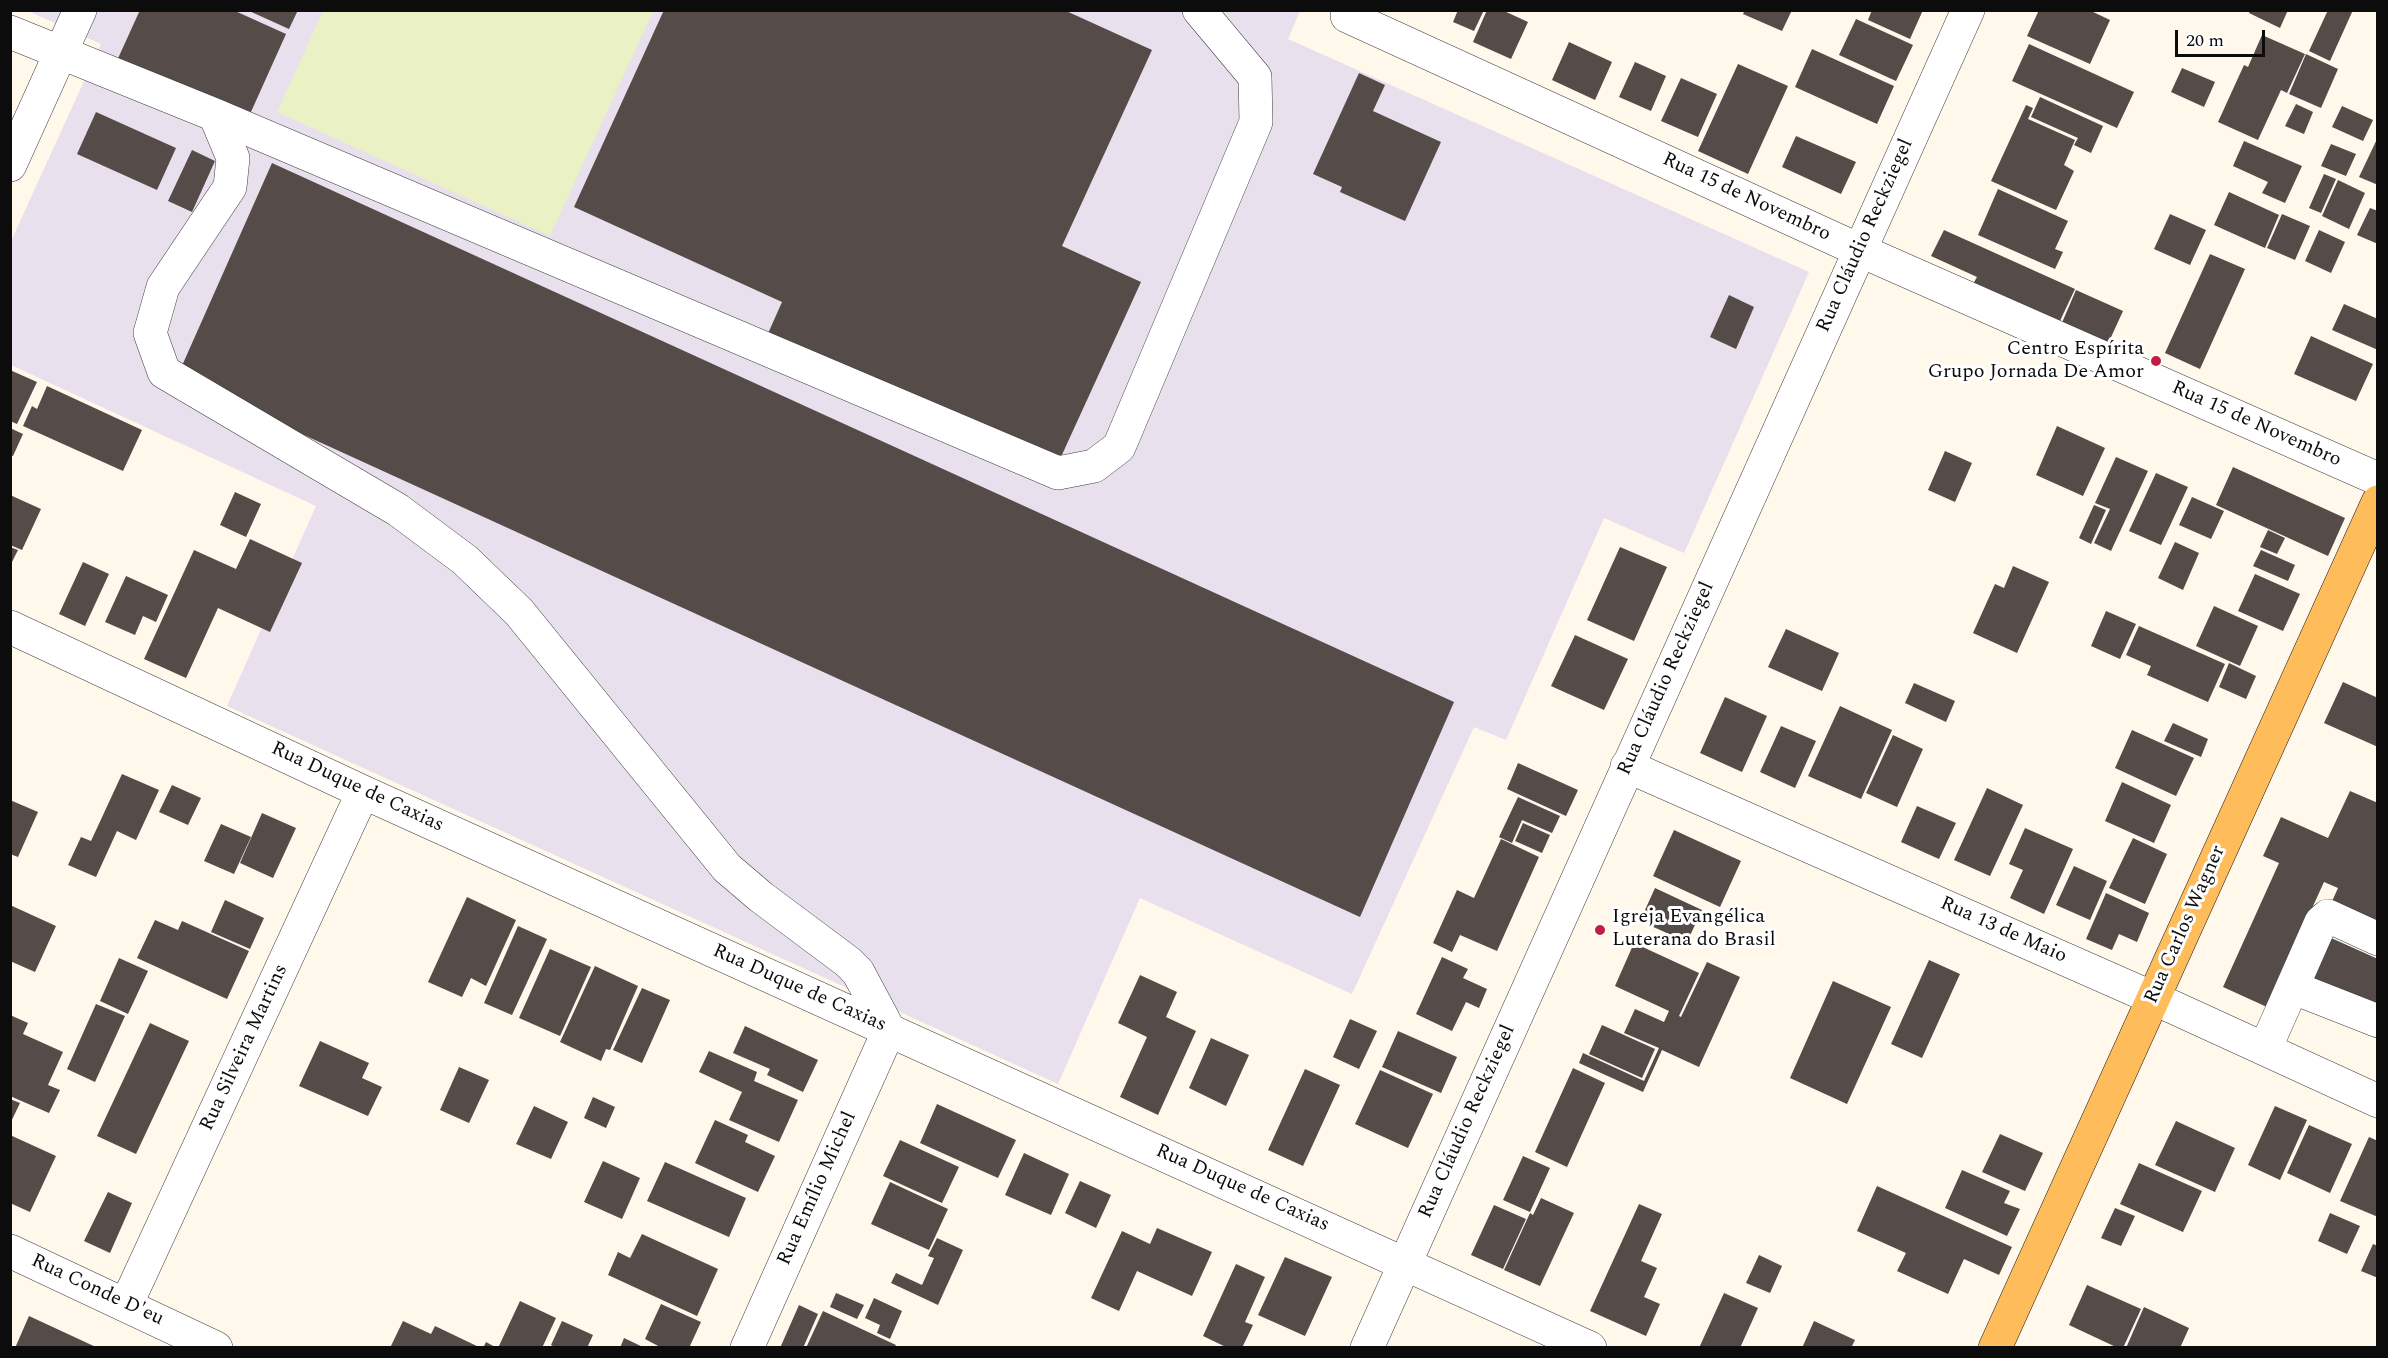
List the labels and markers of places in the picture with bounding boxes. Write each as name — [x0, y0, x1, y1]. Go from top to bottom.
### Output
place label: Centro Espírita Grupo Jornada De Amor — [1928, 338, 2144, 385]
marker: Centro Espírita Grupo Jornada De Amor — [2149, 354, 2163, 368]
place label: Igreja Evangélica Luterana do Brasil — [1612, 906, 1776, 953]
marker: Igreja Evangélica Luterana do Brasil — [1593, 923, 1607, 937]

